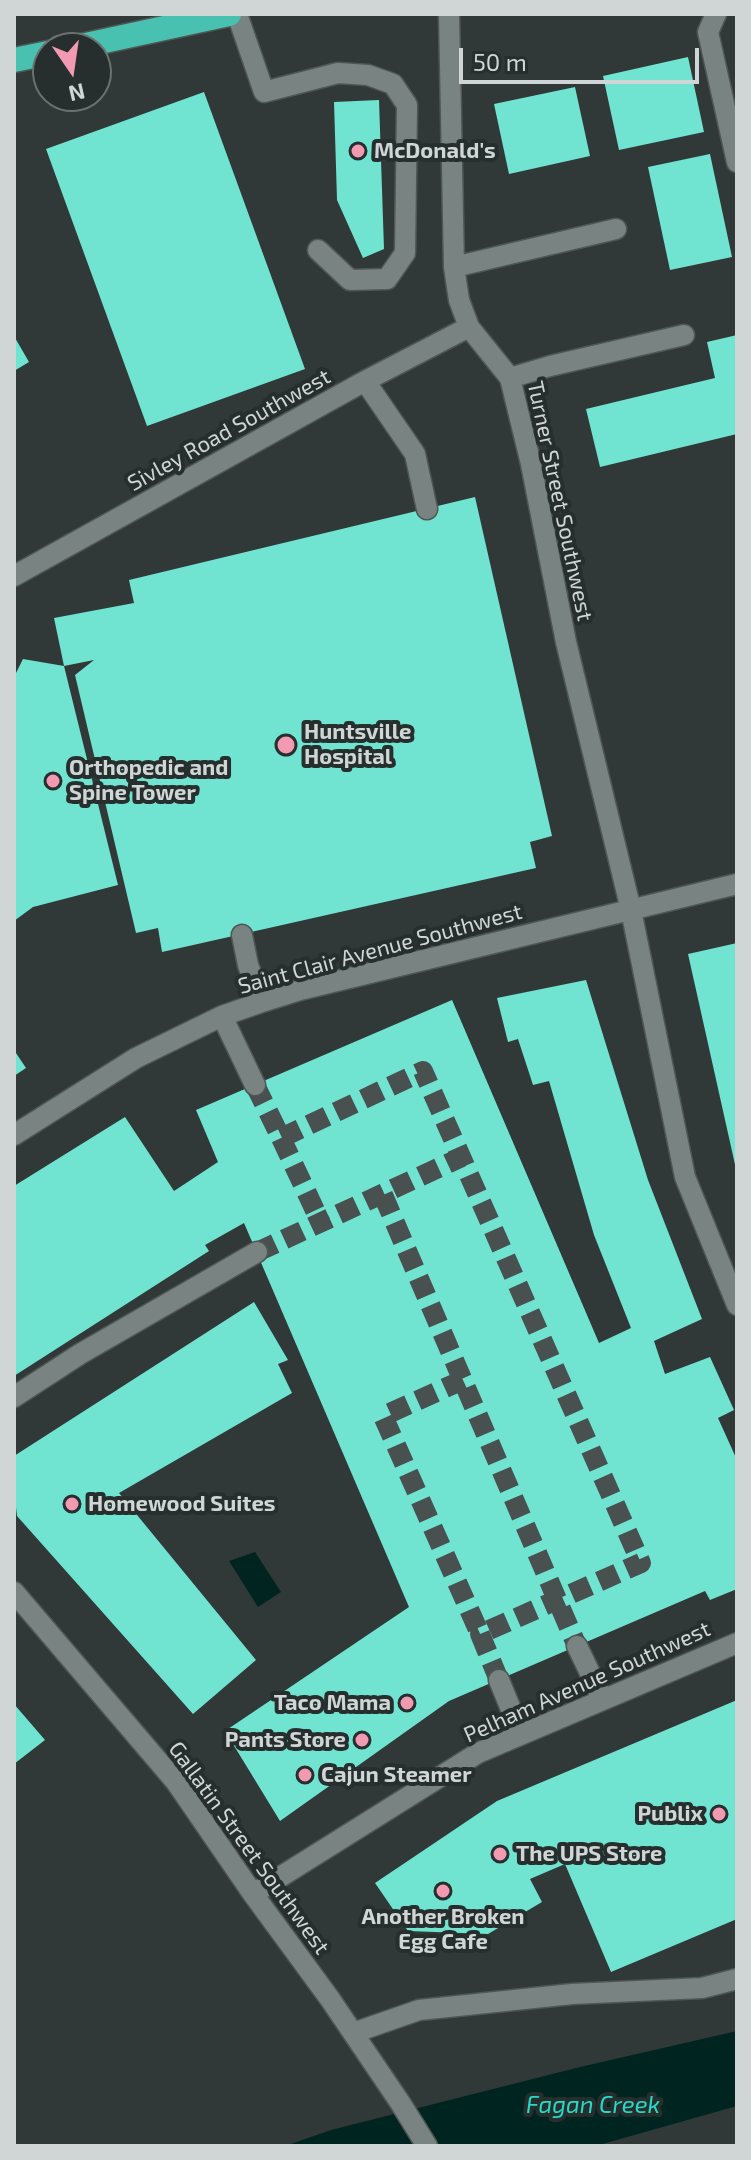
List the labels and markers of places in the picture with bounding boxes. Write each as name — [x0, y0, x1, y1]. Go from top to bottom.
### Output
place label: McDonald's — [374, 138, 496, 164]
marker: McDonald's — [349, 142, 367, 160]
place label: Huntsville Hospital — [304, 719, 411, 770]
marker: Huntsville Hospital — [275, 734, 297, 756]
place label: Orthopedic and Spine Tower — [69, 755, 228, 806]
marker: Orthopedic and Spine Tower — [44, 772, 62, 790]
place label: Homewood Suites — [88, 1491, 275, 1517]
marker: Homewood Suites — [63, 1495, 81, 1513]
place label: Taco Mama — [274, 1690, 391, 1716]
marker: Taco Mama — [398, 1694, 416, 1712]
place label: Pants Store — [225, 1727, 346, 1753]
marker: Pants Store — [353, 1731, 371, 1749]
place label: Cajun Steamer — [321, 1762, 472, 1788]
marker: Cajun Steamer — [296, 1766, 314, 1784]
place label: Publix — [638, 1801, 703, 1827]
marker: Publix — [710, 1805, 728, 1823]
place label: The UPS Store — [516, 1841, 662, 1867]
marker: The UPS Store — [491, 1845, 509, 1863]
marker: Another Broken Egg Cafe — [434, 1882, 452, 1900]
place label: Another Broken Egg Cafe — [361, 1904, 525, 1956]

